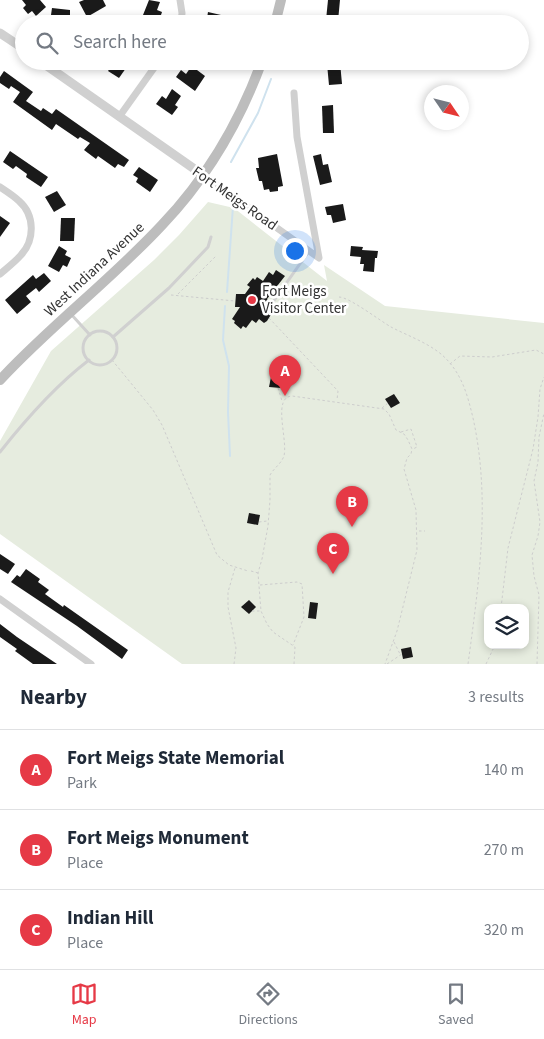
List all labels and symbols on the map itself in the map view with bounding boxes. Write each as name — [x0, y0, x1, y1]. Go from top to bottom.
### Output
north arrow — [424, 85, 469, 130]
street label: Fort Meigs Road — [188, 161, 282, 236]
street label: West Indiana Avenue — [40, 217, 149, 321]
your location — [282, 238, 308, 264]
place label: Fort Meigs Visitor Center — [262, 281, 347, 319]
marker: Fort Meigs Visitor Center — [246, 294, 258, 306]
pin: A — [269, 355, 301, 396]
pin: B — [336, 486, 368, 527]
pin: C — [317, 533, 349, 574]

